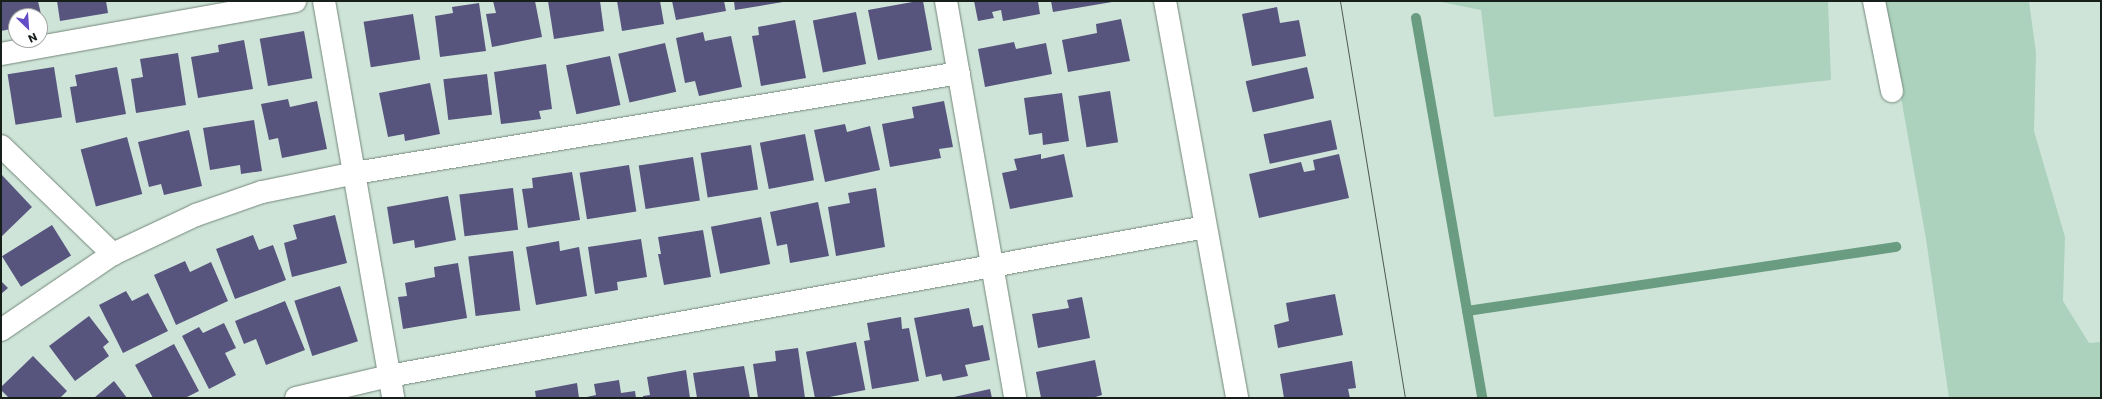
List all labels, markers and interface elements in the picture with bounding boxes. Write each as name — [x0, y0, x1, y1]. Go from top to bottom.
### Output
north arrow — [8, 8, 48, 48]
text: N — [26, 29, 40, 47]

